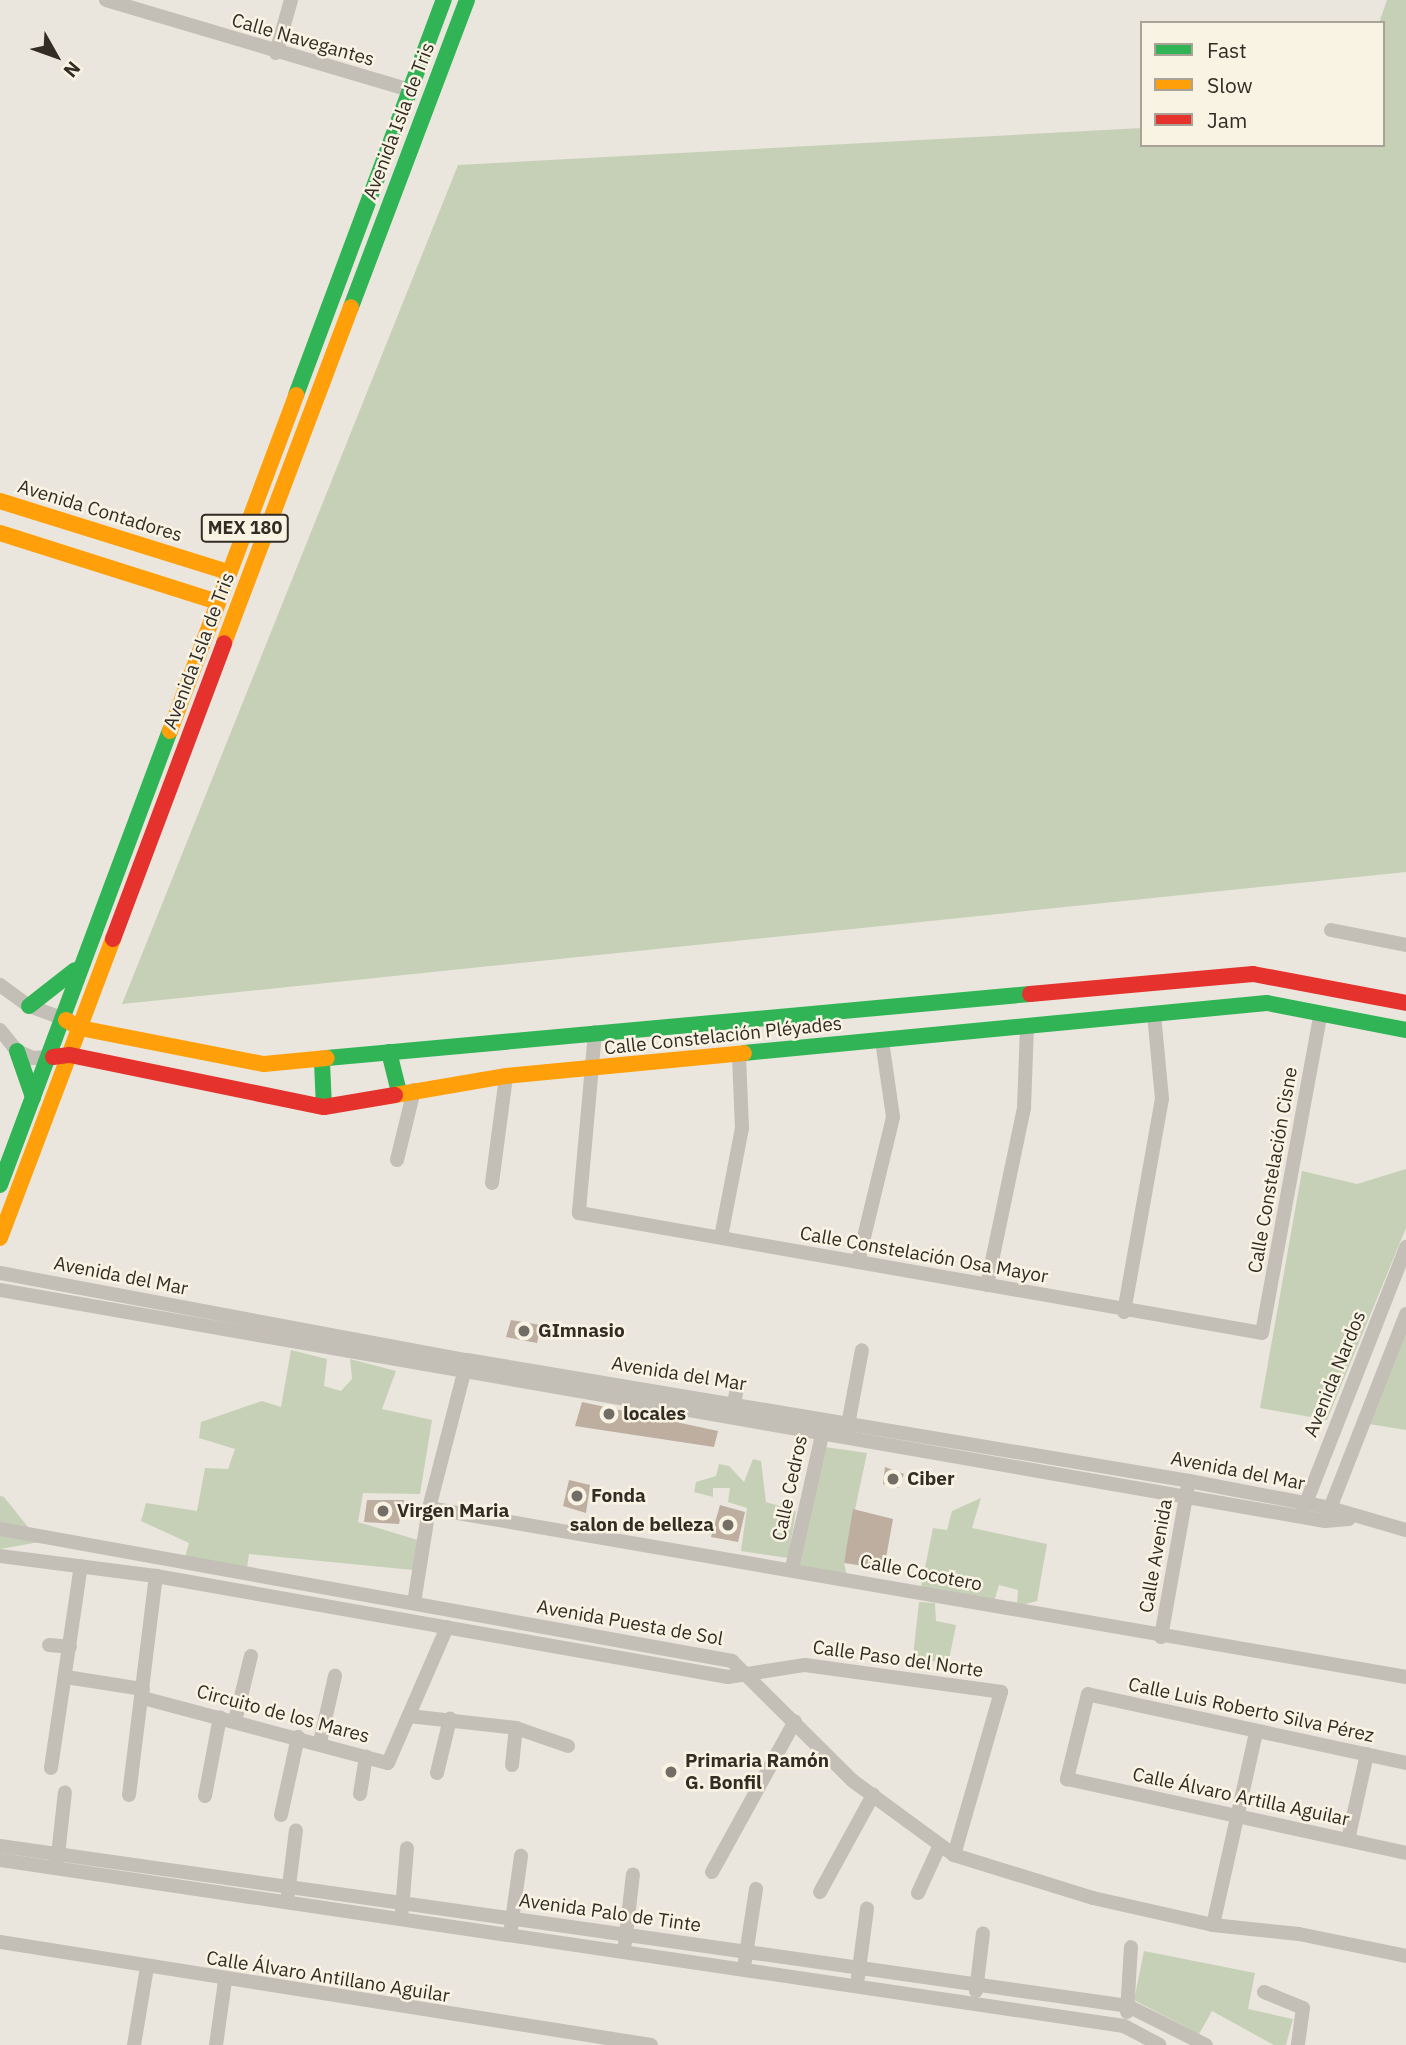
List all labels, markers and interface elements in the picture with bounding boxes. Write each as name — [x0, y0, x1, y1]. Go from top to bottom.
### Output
street label: Calle Navegantes — [229, 9, 377, 71]
north arrow — [21, 21, 91, 91]
legend — [1140, 21, 1385, 147]
text: Fast — [1207, 36, 1247, 64]
street label: Avenida Isla de Tris — [359, 39, 439, 203]
text: N — [58, 57, 86, 82]
text: Slow — [1207, 71, 1253, 99]
text: Jam — [1207, 106, 1247, 134]
street label: Avenida Contadores — [15, 475, 185, 547]
road number: MEX 180 — [200, 514, 290, 542]
street label: Avenida Isla de Tris — [159, 569, 239, 733]
street label: Calle Constelación Pléyades — [603, 1012, 843, 1060]
street label: Calle Constelación Cisne — [1244, 1065, 1302, 1275]
street label: Calle Constelación Osa Mayor — [798, 1222, 1050, 1288]
street label: Avenida del Mar — [52, 1252, 190, 1300]
street label: Avenida Nardos — [1299, 1308, 1371, 1440]
place label: GImnasio — [538, 1320, 625, 1342]
marker: GImnasio — [516, 1323, 532, 1339]
street label: Avenida del Mar — [610, 1352, 748, 1396]
place label: locales — [623, 1403, 686, 1425]
marker: locales — [601, 1406, 617, 1422]
street label: Calle Cedros — [768, 1433, 812, 1543]
street label: Avenida del Mar — [1169, 1447, 1307, 1495]
place label: Ciber — [907, 1468, 955, 1490]
marker: Ciber — [885, 1471, 901, 1487]
place label: Fonda — [591, 1485, 646, 1507]
marker: Fonda — [569, 1488, 585, 1504]
street label: Calle Avenida — [1135, 1497, 1177, 1615]
place label: Virgen Maria — [397, 1500, 509, 1522]
marker: Virgen Maria — [375, 1503, 391, 1519]
place label: salon de belleza — [570, 1514, 714, 1536]
marker: salon de belleza — [720, 1517, 736, 1533]
street label: Calle Cocotero — [858, 1550, 984, 1596]
street label: Avenida Puesta de Sol — [535, 1595, 725, 1651]
street label: Calle Paso del Norte — [811, 1636, 985, 1682]
street label: Calle Luis Roberto Silva Pérez — [1126, 1673, 1376, 1747]
street label: Circuito de los Mares — [194, 1680, 372, 1748]
place label: Primaria Ramón G. Bonfil — [685, 1750, 829, 1794]
street label: Calle Álvaro Artilla Aguilar — [1131, 1763, 1351, 1831]
marker: Primaria Ramón G. Bonfil — [663, 1764, 679, 1780]
street label: Avenida Palo de Tinte — [517, 1889, 703, 1937]
street label: Calle Álvaro Antillano Aguilar — [205, 1946, 451, 2008]

